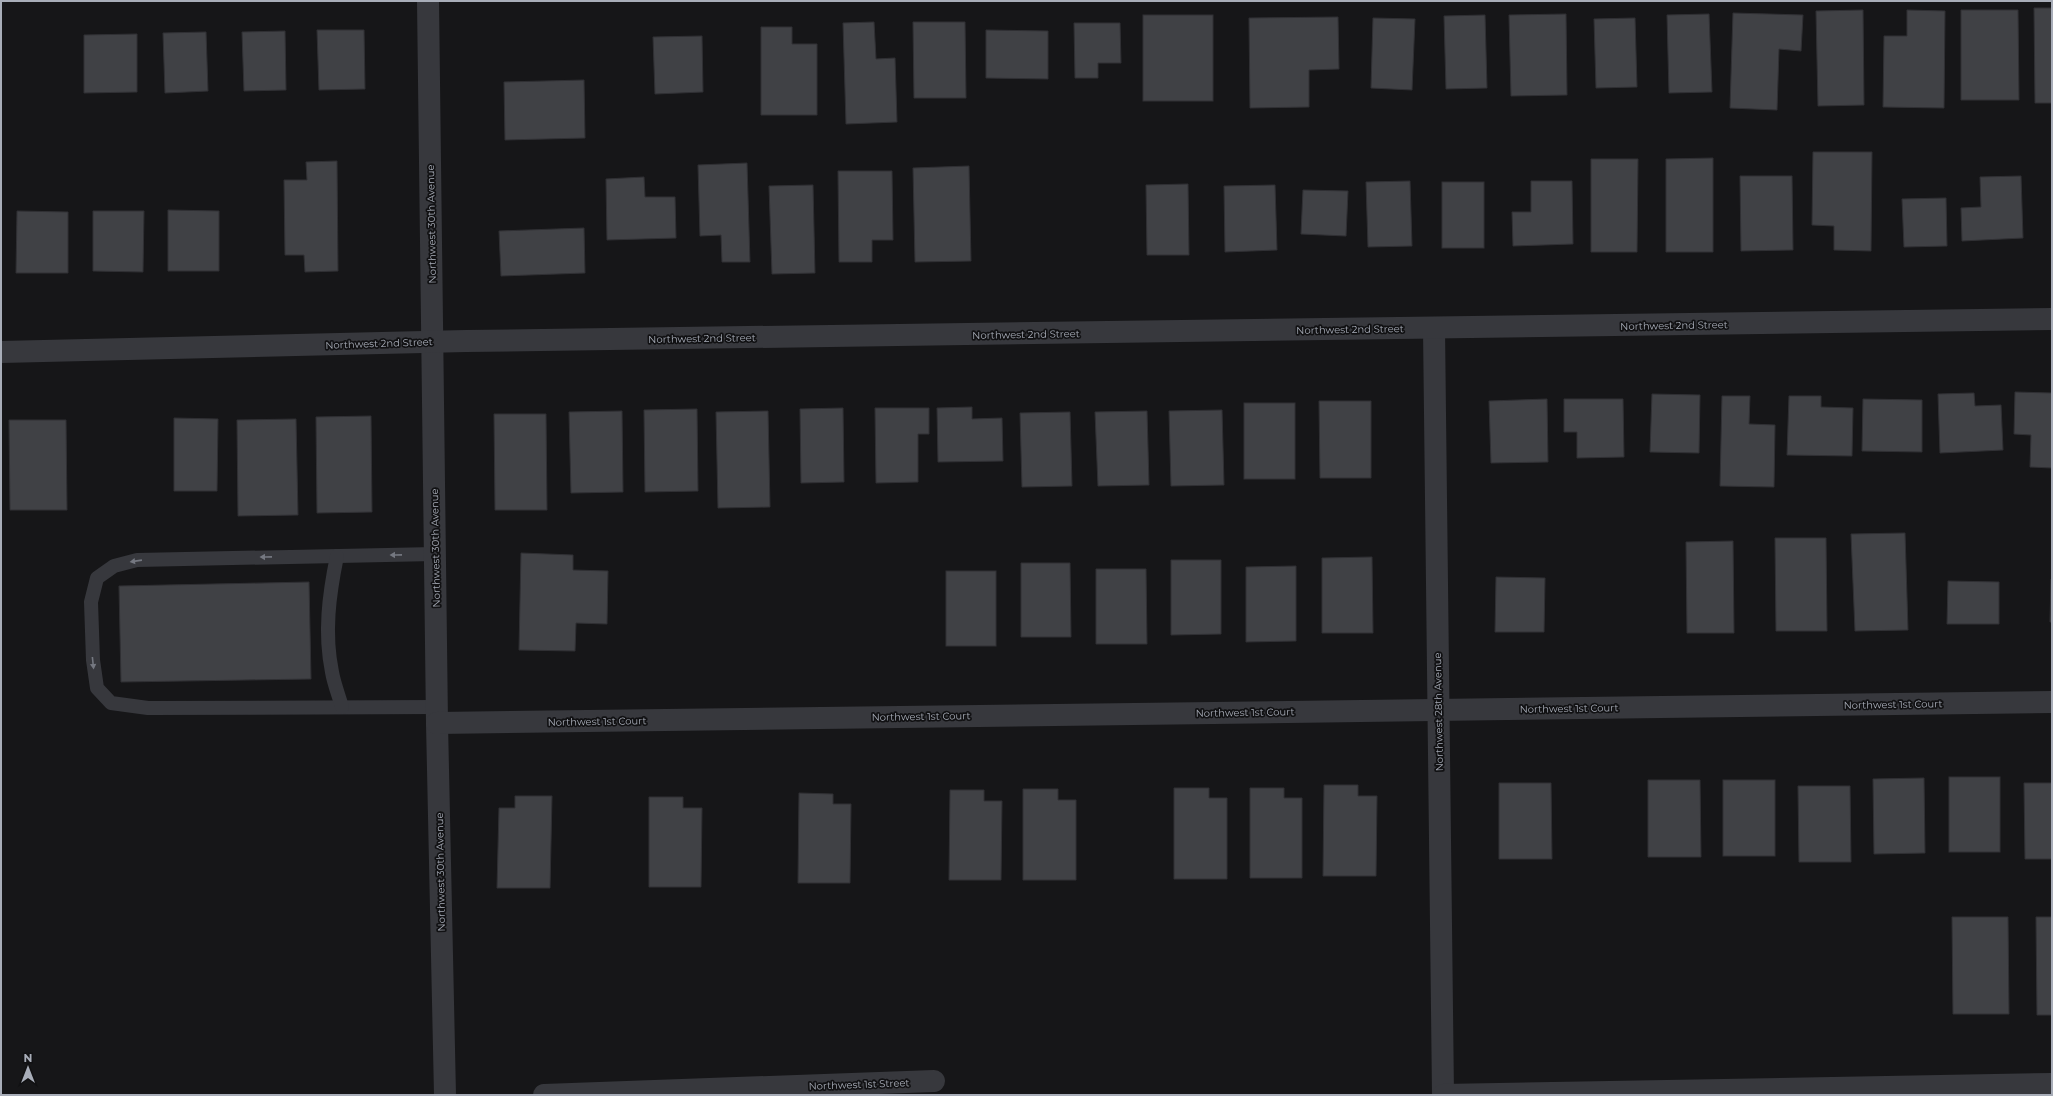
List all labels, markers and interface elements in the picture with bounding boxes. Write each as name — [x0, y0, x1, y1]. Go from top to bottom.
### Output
street label: Northwest 30th Avenue — [424, 164, 439, 284]
street label: Northwest 2nd Street — [1620, 318, 1728, 333]
street label: Northwest 2nd Street — [1296, 322, 1404, 337]
street label: Northwest 2nd Street — [972, 327, 1080, 342]
street label: Northwest 2nd Street — [648, 331, 756, 346]
street label: Northwest 2nd Street — [325, 335, 433, 352]
street label: Northwest 30th Avenue — [428, 488, 443, 608]
one-way arrow — [390, 551, 402, 558]
one-way arrow — [260, 554, 272, 561]
one-way arrow — [130, 558, 143, 564]
street label: Northwest 28th Avenue — [1431, 653, 1446, 771]
one-way arrow — [90, 657, 97, 669]
street label: Northwest 1st Court — [1844, 697, 1942, 712]
street label: Northwest 1st Court — [1520, 701, 1618, 716]
street label: Northwest 1st Court — [1196, 705, 1294, 720]
street label: Northwest 1st Court — [872, 709, 970, 724]
street label: Northwest 1st Court — [548, 714, 646, 729]
street label: Northwest 30th Avenue — [433, 812, 448, 932]
north arrow — [8, 1048, 48, 1088]
text: N — [24, 1051, 32, 1065]
street label: Northwest 1st Street — [808, 1076, 910, 1093]

